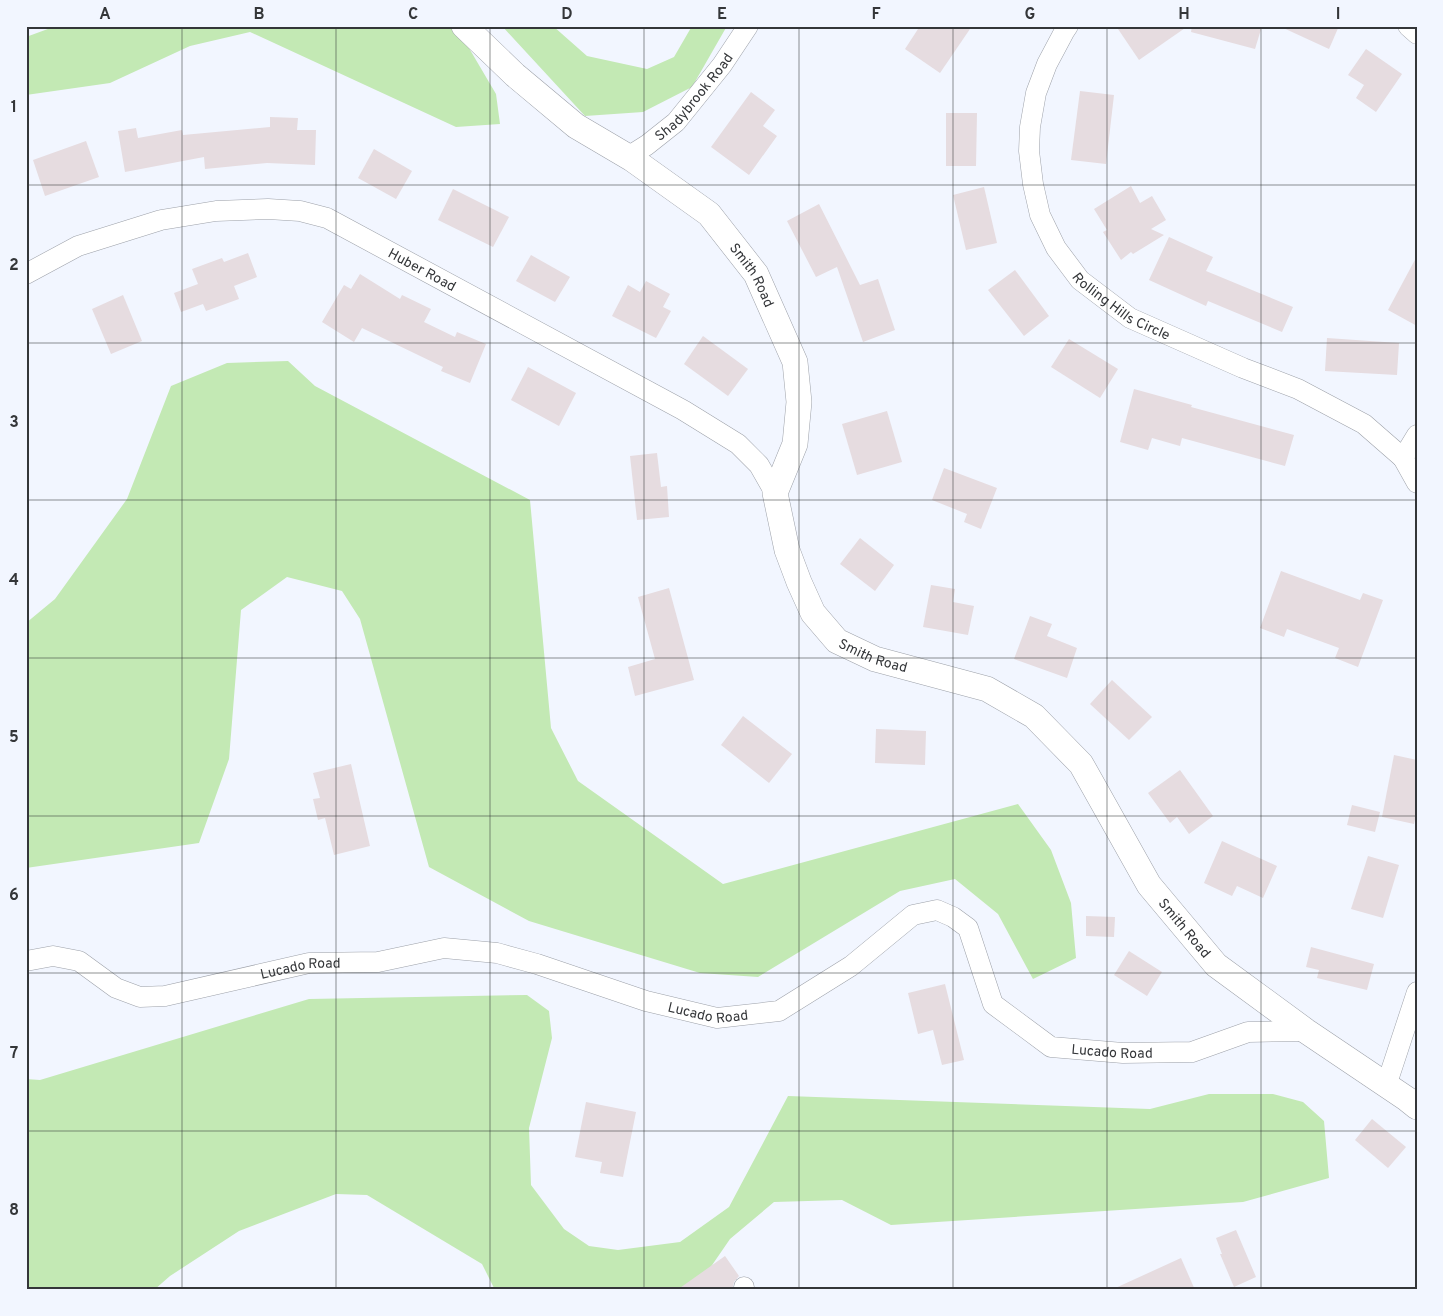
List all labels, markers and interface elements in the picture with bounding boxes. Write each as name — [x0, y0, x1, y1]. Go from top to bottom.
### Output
text: A — [99, 5, 111, 25]
text: B — [253, 5, 265, 25]
text: C — [408, 5, 418, 25]
text: D — [561, 5, 573, 25]
text: E — [717, 5, 727, 25]
text: F — [871, 5, 881, 25]
text: G — [1025, 5, 1035, 25]
text: H — [1178, 5, 1190, 25]
text: I — [1336, 5, 1340, 25]
street label: Shadybrook Road — [652, 50, 737, 145]
text: 1 — [11, 98, 17, 118]
street label: Smith Road — [725, 240, 777, 310]
street label: Huber Road — [385, 245, 458, 296]
text: 2 — [9, 256, 19, 276]
street label: Rolling Hills Circle — [1068, 270, 1172, 345]
text: 3 — [9, 413, 19, 433]
text: 4 — [9, 571, 19, 591]
street label: Smith Road — [835, 636, 909, 677]
text: 5 — [9, 728, 19, 748]
text: 6 — [9, 886, 19, 906]
street label: Smith Road — [1154, 896, 1213, 962]
street label: Lucado Road — [259, 956, 341, 984]
street label: Lucado Road — [666, 1000, 749, 1028]
street label: Lucado Road — [1071, 1042, 1153, 1063]
text: 7 — [10, 1044, 18, 1064]
text: 8 — [9, 1201, 19, 1221]

